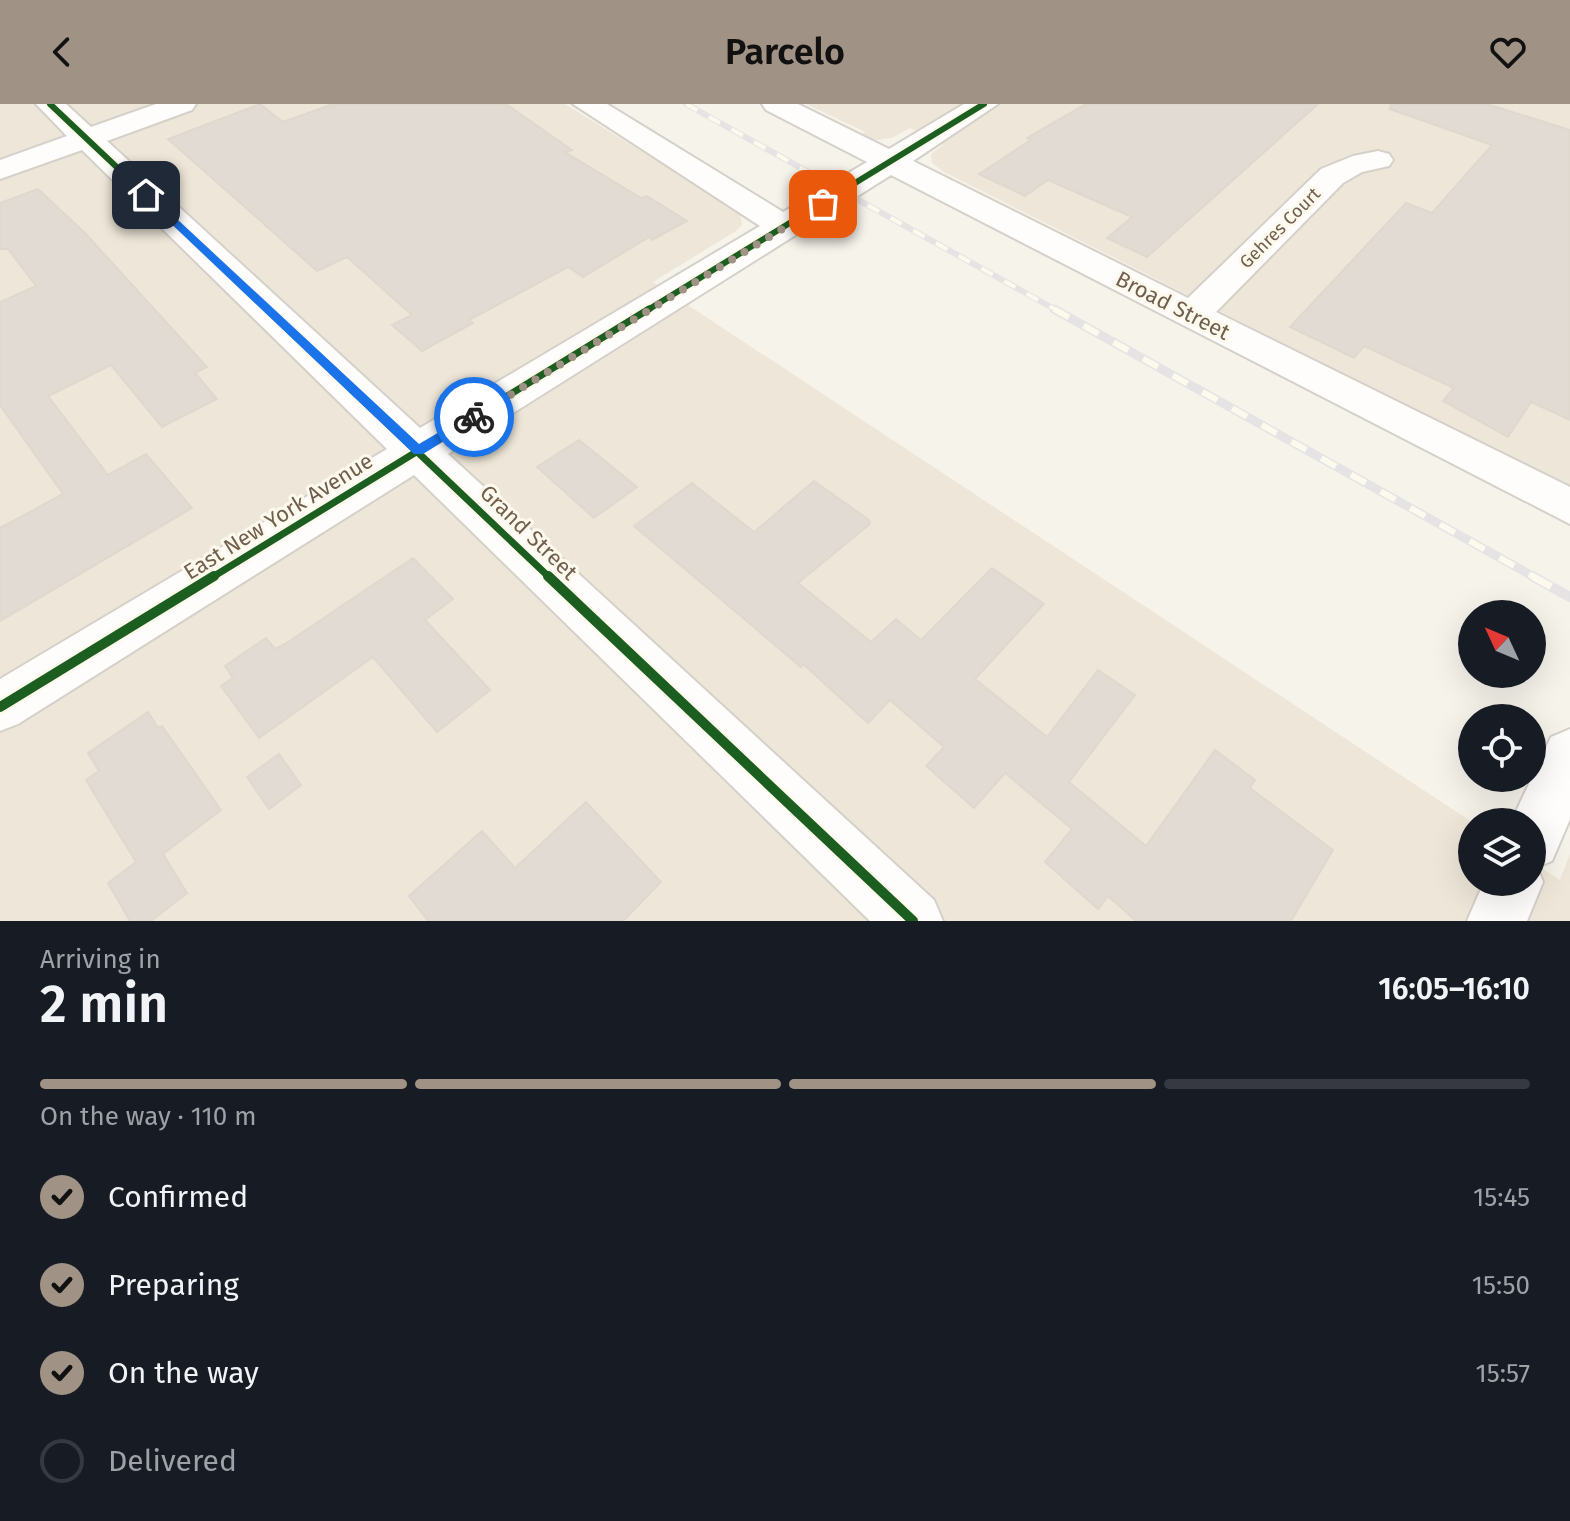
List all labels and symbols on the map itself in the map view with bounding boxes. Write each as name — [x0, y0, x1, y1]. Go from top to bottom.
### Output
pin — [112, 161, 180, 229]
pin — [789, 170, 857, 238]
street label: Gehres Court — [1235, 183, 1325, 273]
street label: Broad Street — [1111, 265, 1234, 346]
courier — [434, 377, 514, 457]
street label: East New York Avenue — [179, 447, 378, 586]
street label: Grand Street — [474, 479, 583, 586]
north arrow — [1458, 600, 1546, 688]

